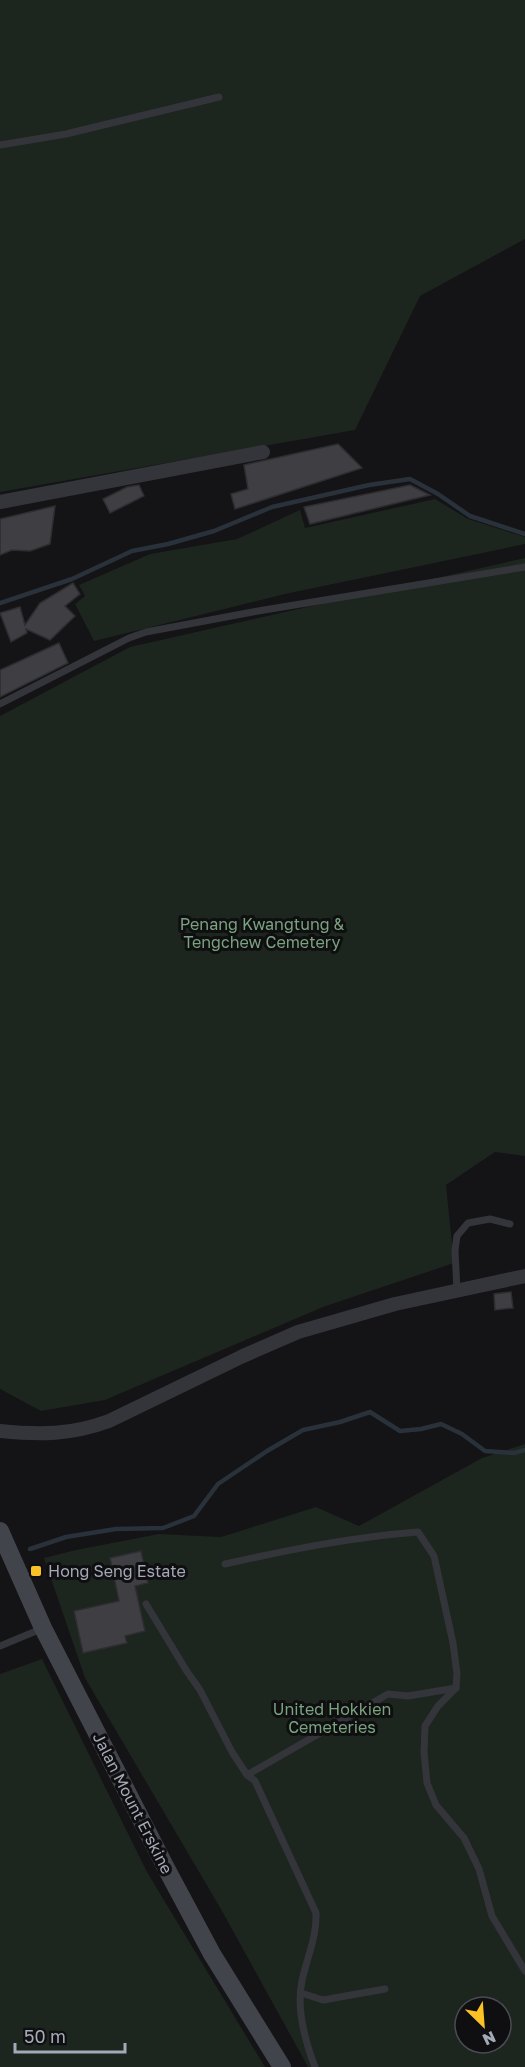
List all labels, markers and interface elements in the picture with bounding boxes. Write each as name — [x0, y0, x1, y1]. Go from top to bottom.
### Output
park label: Penang Kwangtung & Tengchew Cemetery — [180, 914, 345, 952]
place label: Hong Seng Estate — [48, 1561, 186, 1581]
marker: Hong Seng Estate — [29, 1564, 43, 1578]
park label: United Hokkien Cemeteries — [273, 1699, 391, 1737]
street label: Jalan Mount Erskine — [89, 1729, 177, 1877]
north arrow — [453, 1995, 513, 2055]
scale bar — [15, 2016, 124, 2054]
text: 50 m — [24, 2025, 66, 2047]
text: N — [480, 2027, 499, 2050]

